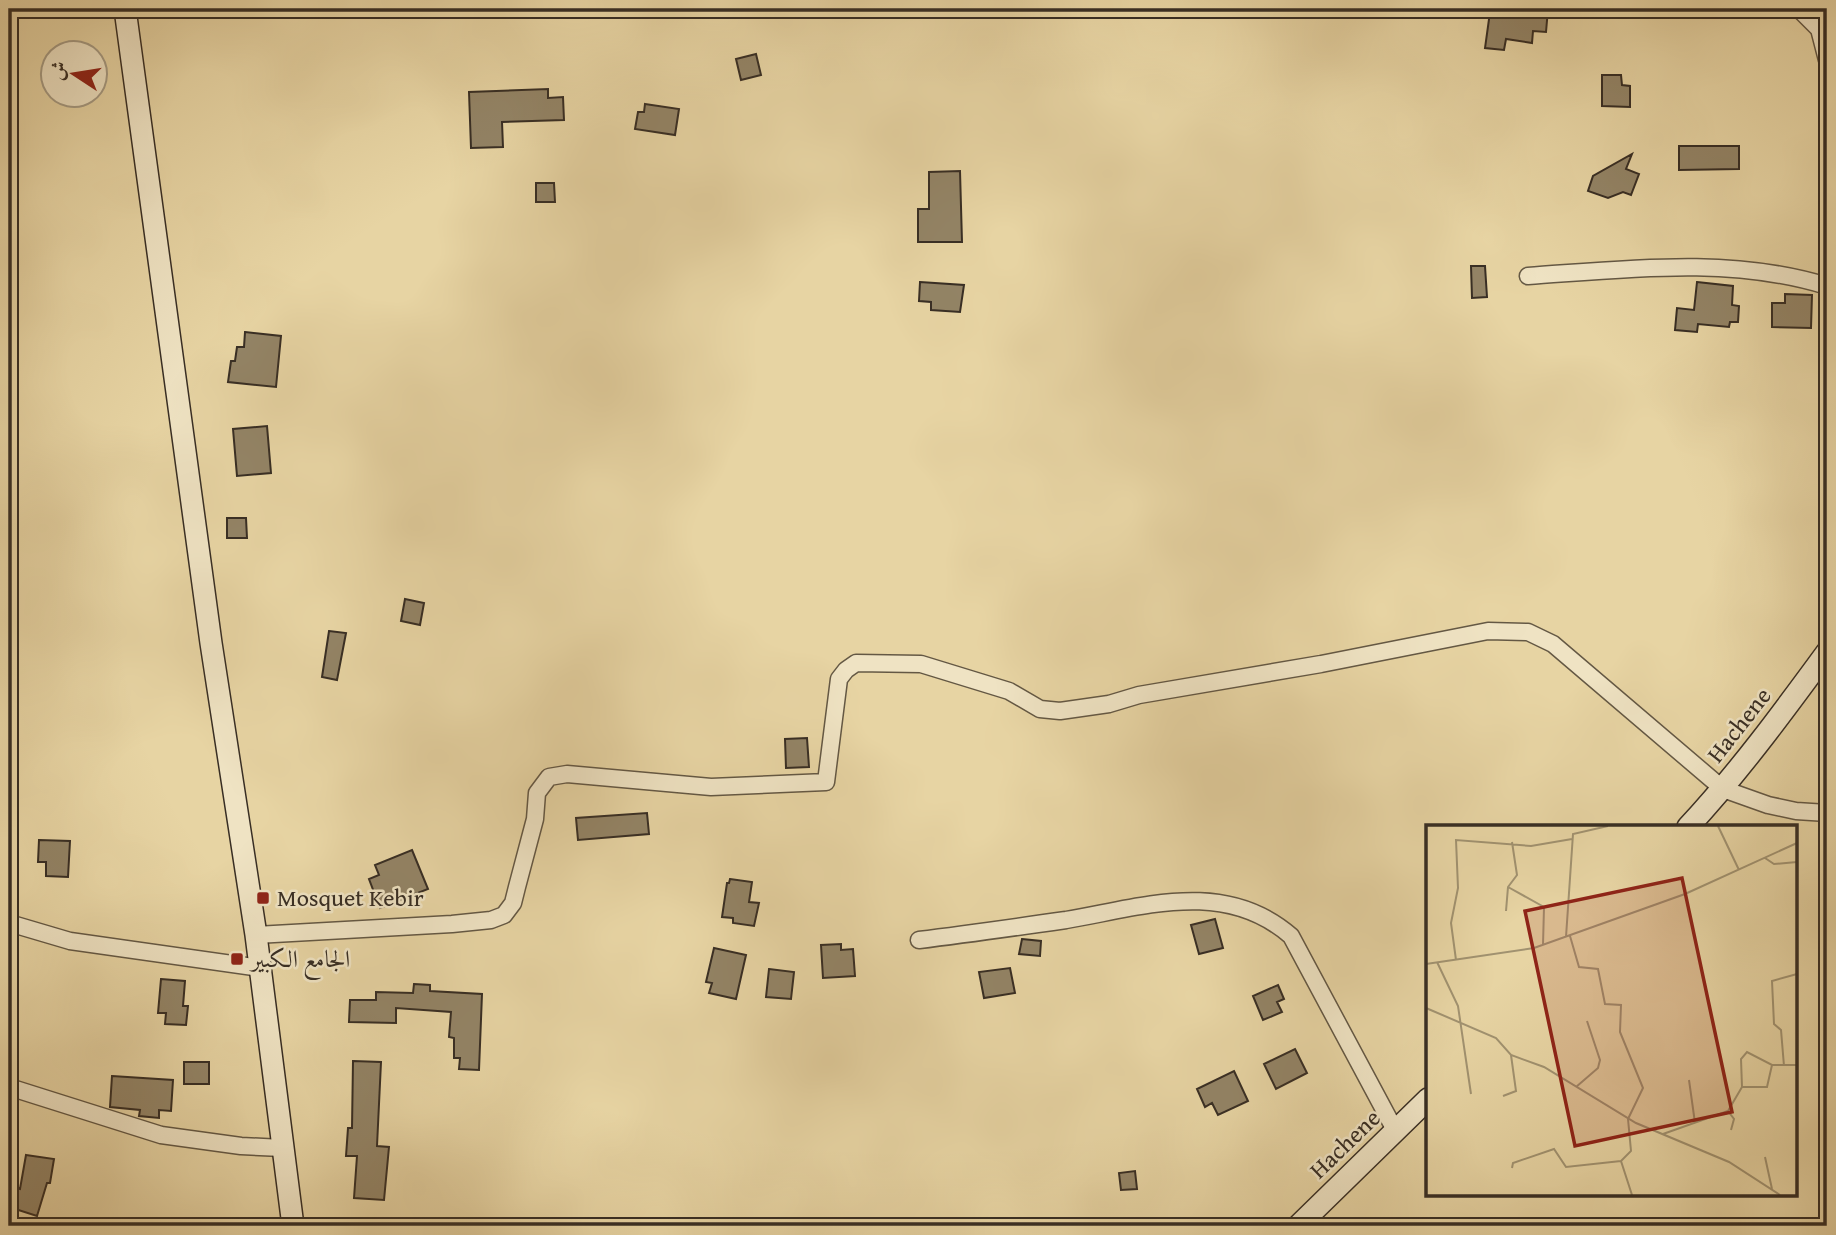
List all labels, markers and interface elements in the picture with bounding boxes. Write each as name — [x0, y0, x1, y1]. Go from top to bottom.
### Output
north arrow — [38, 38, 108, 108]
text: ش — [42, 58, 73, 83]
street label: Hachene — [1698, 680, 1779, 770]
inset map — [1426, 825, 1798, 1196]
place label: Mosquet Kebir — [277, 880, 424, 915]
marker: Mosquet Kebir — [255, 890, 271, 906]
place label: الجامع الكبير — [248, 941, 350, 981]
marker: الجامع الكبير — [229, 951, 245, 967]
street label: Hachene — [1301, 1101, 1388, 1186]

